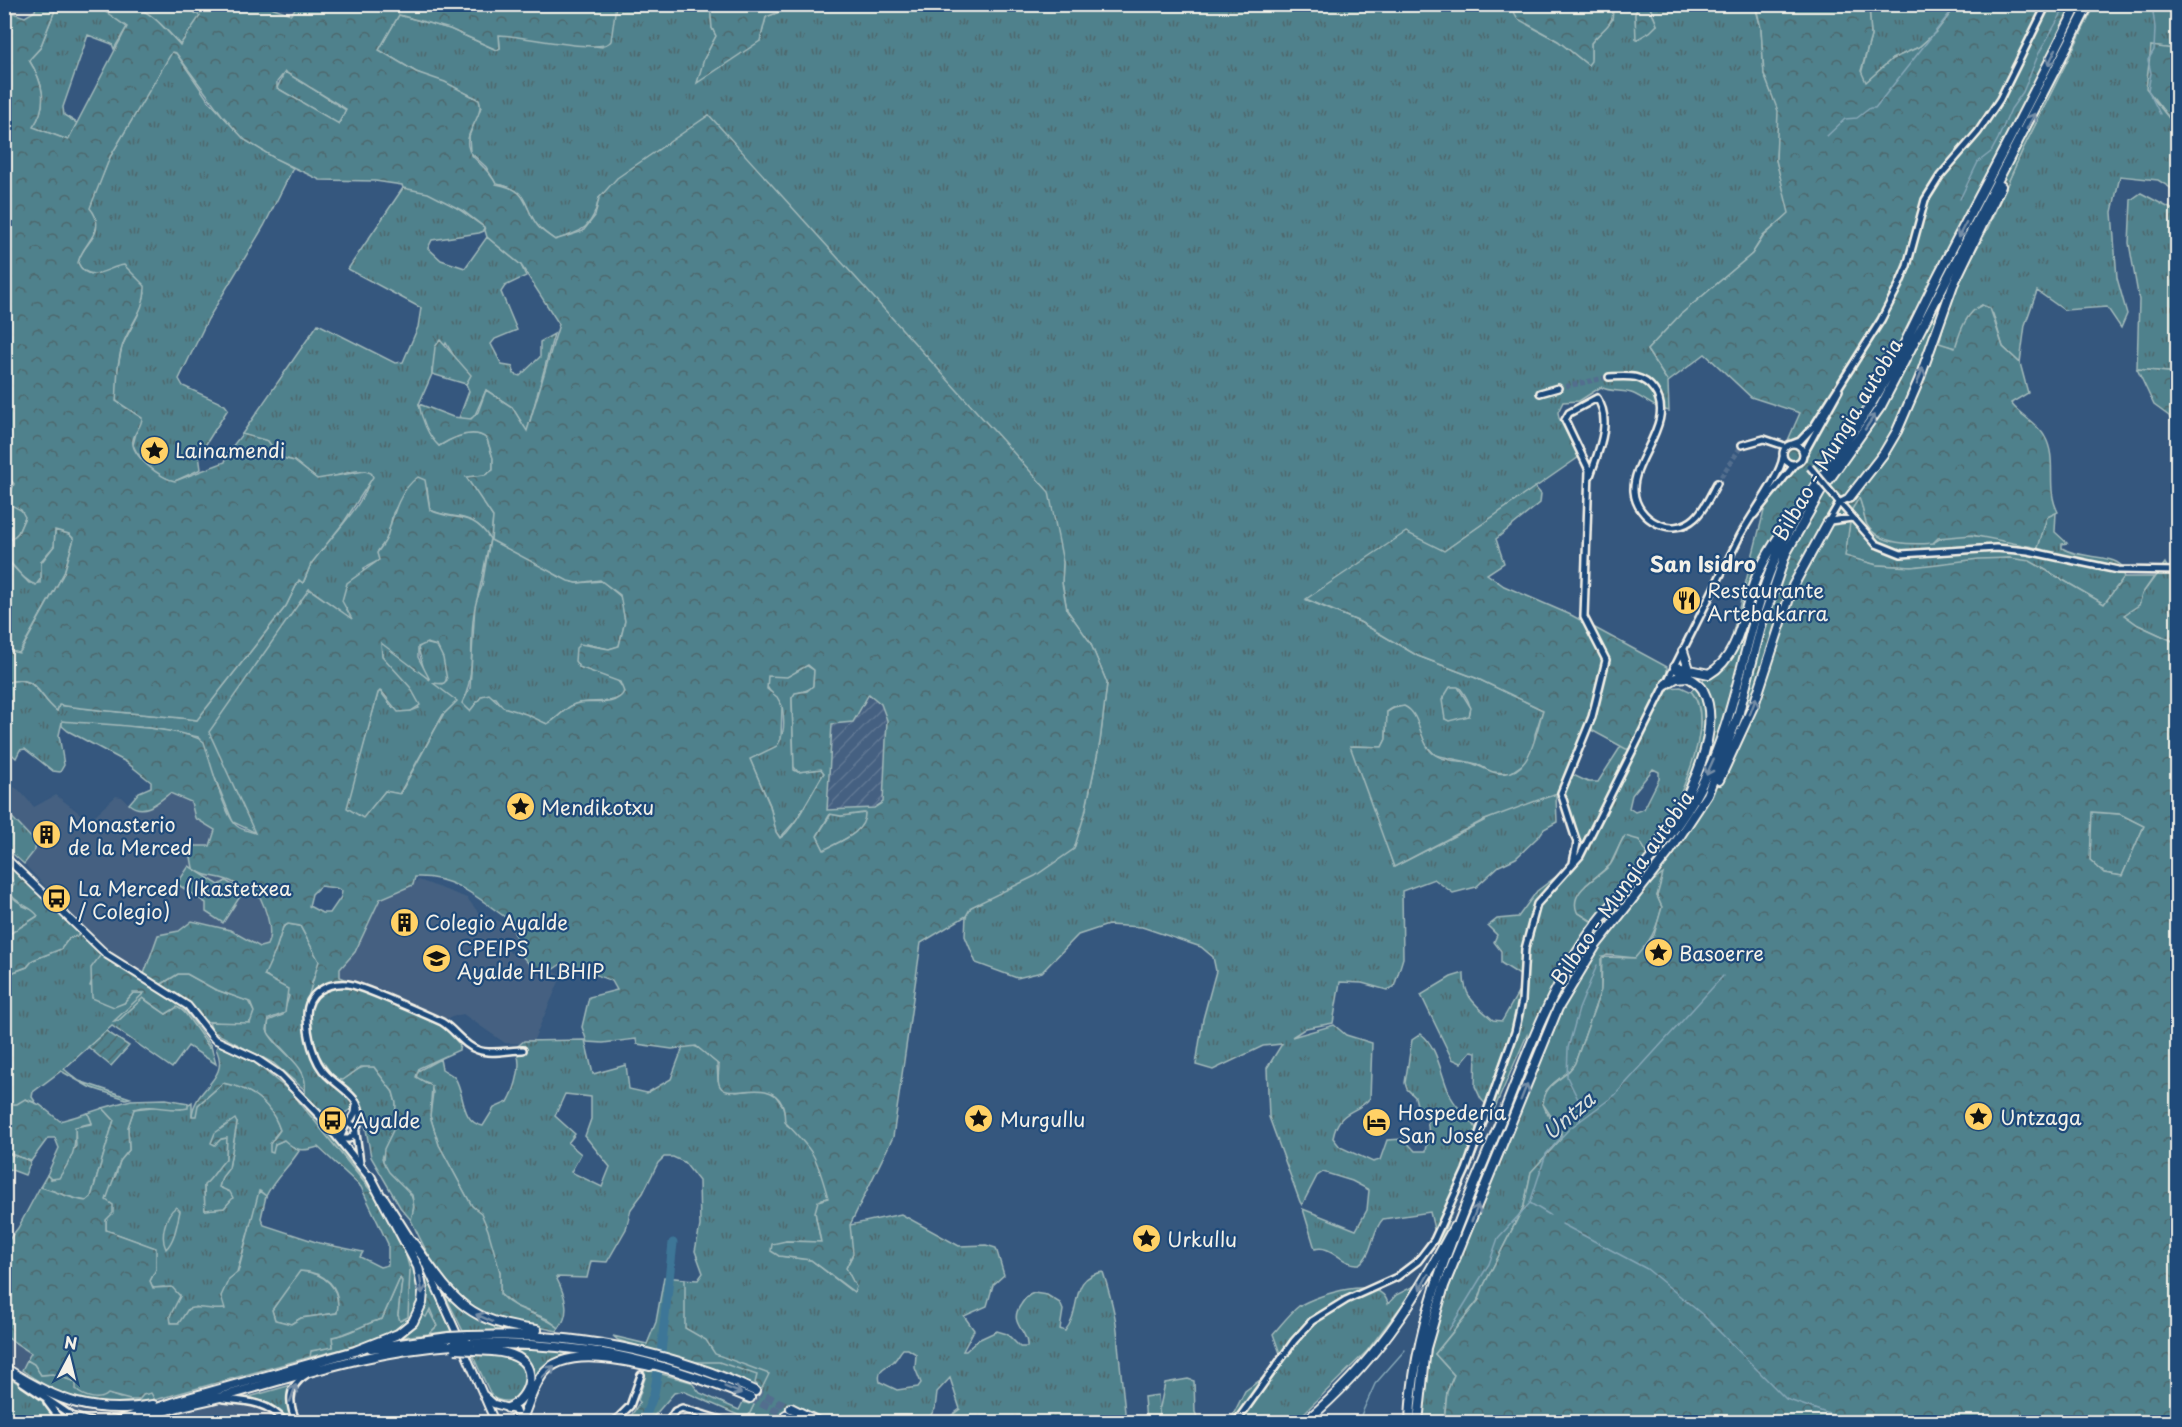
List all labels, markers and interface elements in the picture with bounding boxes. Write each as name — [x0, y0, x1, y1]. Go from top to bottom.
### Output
one-way arrow — [2046, 48, 2058, 66]
one-way arrow — [2026, 112, 2037, 130]
one-way arrow — [1956, 220, 1967, 238]
street label: Bilbao - Mungia autobia — [1764, 331, 1910, 546]
one-way arrow — [1916, 367, 1927, 386]
one-way arrow — [1864, 414, 1876, 431]
place icon: Lainamendi — [138, 434, 170, 466]
place label: Lainamendi — [175, 435, 285, 465]
district label: San Isidro — [1650, 547, 1756, 579]
place label: Restaurante Artebakarra — [1707, 575, 1828, 628]
restaurant icon: Restaurante Artebakarra — [1670, 585, 1702, 617]
one-way arrow — [1748, 698, 1759, 716]
one-way arrow — [1704, 757, 1715, 776]
street label: Bilbao - Mungia autobia — [1543, 783, 1701, 991]
place icon: Mendikotxu — [504, 791, 536, 823]
place label: Mendikotxu — [541, 792, 654, 822]
place label: Monasterio de la Merced — [68, 809, 192, 862]
building icon: Monasterio de la Merced — [31, 819, 63, 851]
place label: La Merced (Ikastetxea / Colegio) — [78, 873, 292, 926]
bus stop icon: La Merced (Ikastetxea / Colegio) — [41, 883, 73, 915]
building icon: Colegio Ayalde — [388, 906, 420, 938]
place label: Colegio Ayalde — [425, 907, 568, 937]
place label: CPEIPS Ayalde HLBHIP — [457, 933, 604, 986]
place icon: Basoerre — [1642, 937, 1674, 969]
place label: Basoerre — [1679, 938, 1764, 968]
school or university icon: CPEIPS Ayalde HLBHIP — [420, 943, 452, 975]
water label: Untza — [1535, 1083, 1602, 1147]
one-way arrow — [1519, 1084, 1530, 1102]
place label: Hospedería San José — [1398, 1097, 1507, 1150]
place icon: Untzaga — [1963, 1101, 1995, 1133]
place label: Untzaga — [2000, 1102, 2082, 1132]
place icon: Murgullu — [963, 1103, 995, 1135]
bus stop icon: Ayalde — [316, 1104, 348, 1136]
place label: Murgullu — [1000, 1104, 1085, 1134]
place label: Ayalde — [353, 1105, 421, 1135]
hotel icon: Hospedería San José — [1361, 1107, 1393, 1139]
one-way arrow — [1470, 1204, 1481, 1222]
place icon: Urkullu — [1130, 1223, 1162, 1255]
place label: Urkullu — [1167, 1224, 1237, 1254]
one-way arrow — [1418, 1273, 1430, 1290]
one-way arrow — [416, 1275, 427, 1294]
one-way arrow — [476, 1312, 494, 1323]
north arrow — [39, 1328, 99, 1388]
text: N — [63, 1329, 79, 1355]
one-way arrow — [540, 1364, 555, 1379]
one-way arrow — [288, 1383, 299, 1402]
one-way arrow — [723, 1385, 741, 1397]

